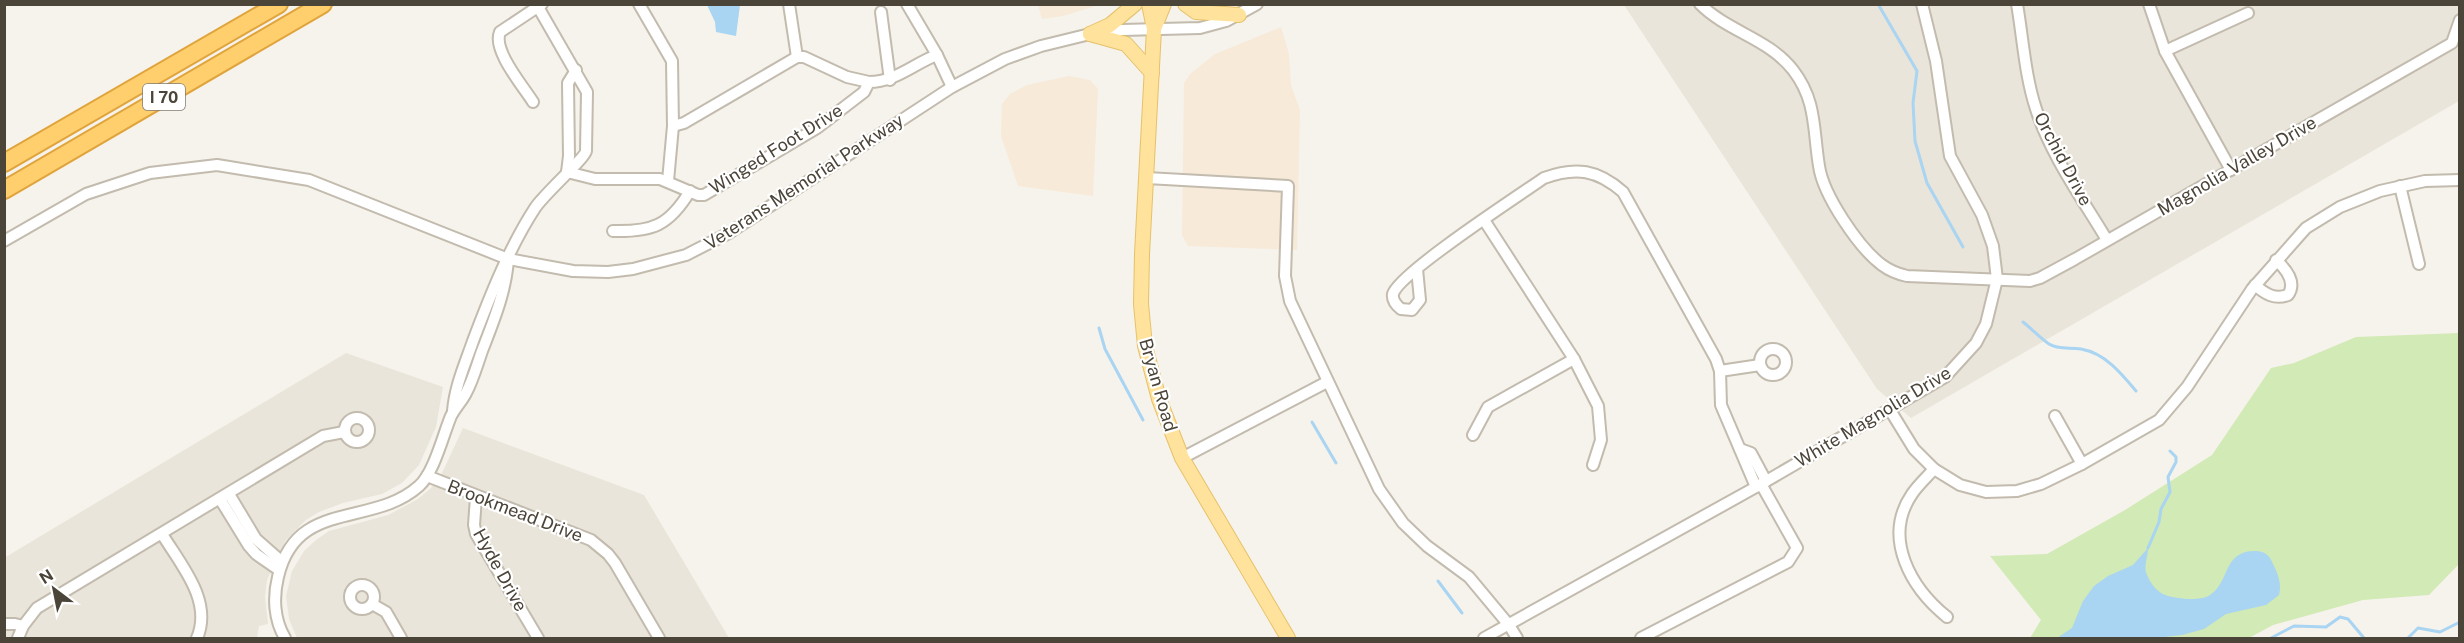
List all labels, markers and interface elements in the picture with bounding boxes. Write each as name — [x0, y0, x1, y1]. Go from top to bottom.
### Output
road number: I 70 — [143, 84, 185, 110]
street label: Winged Foot Drive — [705, 99, 846, 198]
street label: Veterans Memorial Parkway — [700, 109, 908, 254]
street label: Orchid Drive — [2030, 109, 2097, 209]
street label: Magnolia Valley Drive — [2154, 112, 2320, 220]
street label: Bryan Road — [1135, 336, 1182, 434]
street label: White Magnolia Drive — [1791, 362, 1954, 471]
street label: Brookmead Drive — [445, 475, 586, 546]
street label: Hyde Drive — [469, 525, 532, 615]
north arrow — [24, 559, 84, 619]
text: N — [36, 565, 57, 588]

